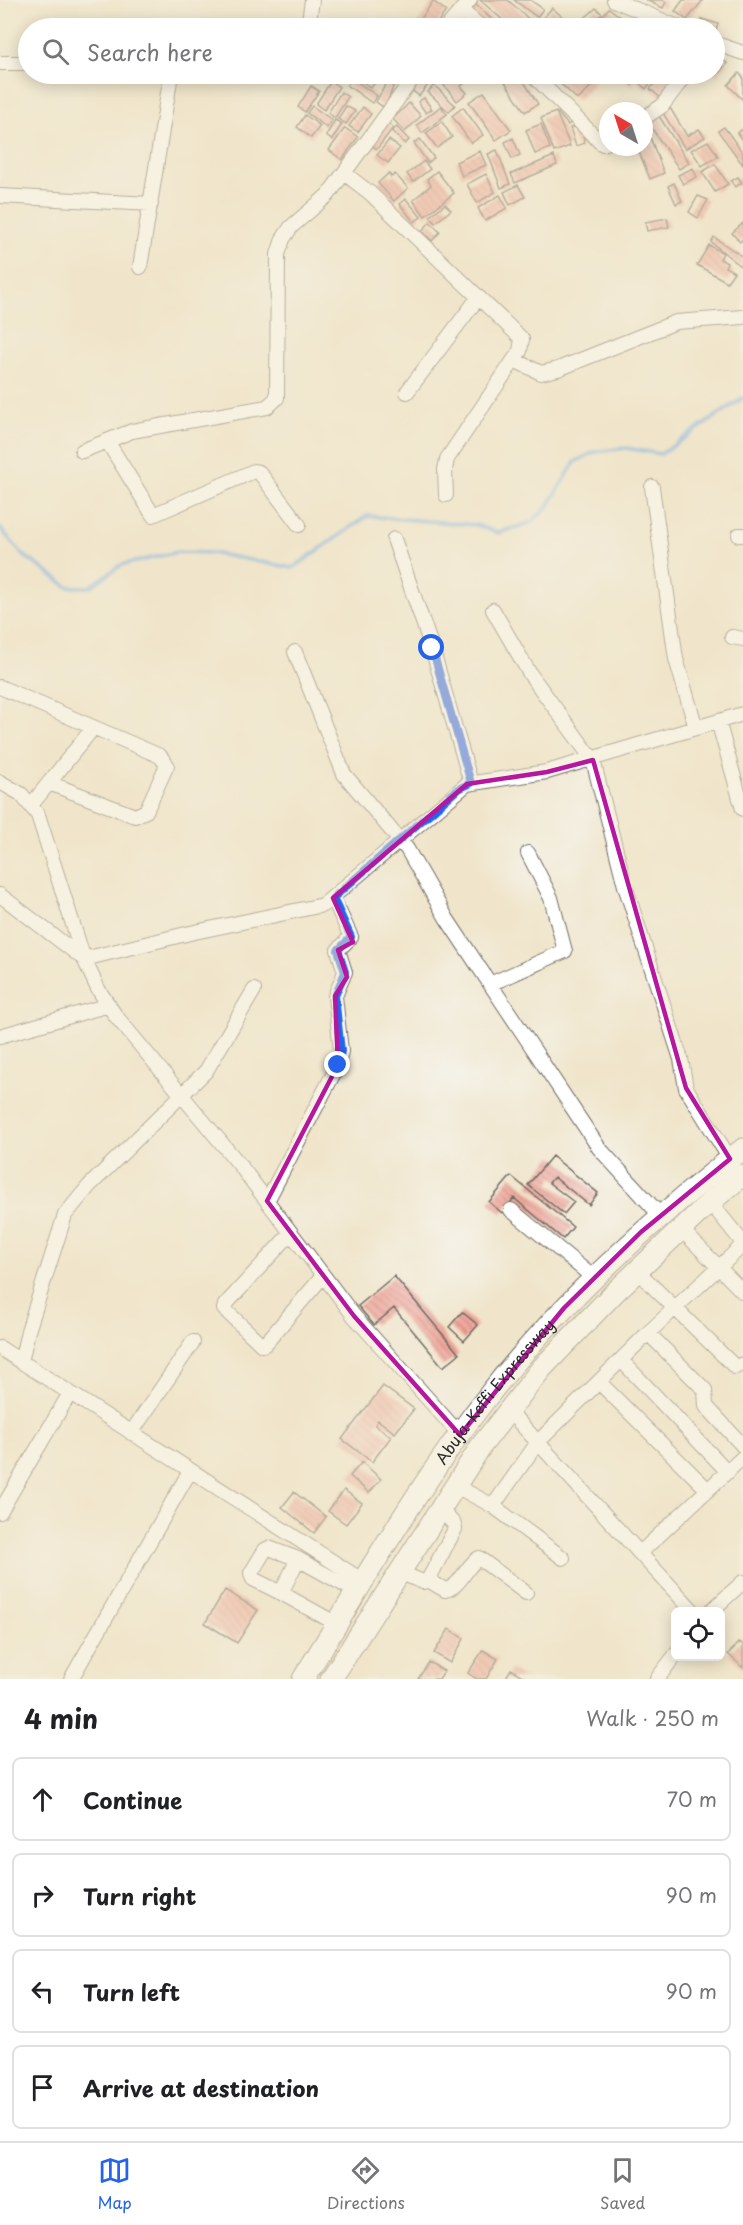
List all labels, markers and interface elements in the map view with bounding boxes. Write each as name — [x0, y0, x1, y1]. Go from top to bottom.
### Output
search box — [18, 18, 725, 84]
icon: search — [39, 35, 72, 68]
text: Search here — [87, 35, 213, 68]
north arrow — [599, 102, 653, 156]
route start — [418, 634, 444, 660]
route end — [324, 1051, 350, 1077]
street label: Abuja-Keffi Expressway — [429, 1313, 559, 1469]
map controls — [671, 1607, 725, 1661]
button: locate — [671, 1607, 725, 1661]
text: 4 min — [24, 1699, 98, 1738]
text: Walk · 250 m — [586, 1703, 719, 1733]
icon: ahead — [26, 1783, 59, 1816]
text: Continue — [83, 1783, 182, 1816]
text: 70 m — [667, 1784, 717, 1814]
icon: right — [26, 1879, 59, 1912]
text: Turn right — [83, 1879, 196, 1912]
text: 90 m — [666, 1880, 717, 1910]
icon: left — [26, 1975, 59, 2008]
text: Turn left — [83, 1975, 180, 2008]
text: 90 m — [666, 1976, 717, 2006]
icon: arrive — [26, 2071, 59, 2104]
text: Arrive at destination — [83, 2071, 319, 2104]
tab: Map — [98, 2154, 132, 2214]
tab: Directions — [327, 2154, 405, 2214]
tab: Saved — [600, 2154, 645, 2214]

